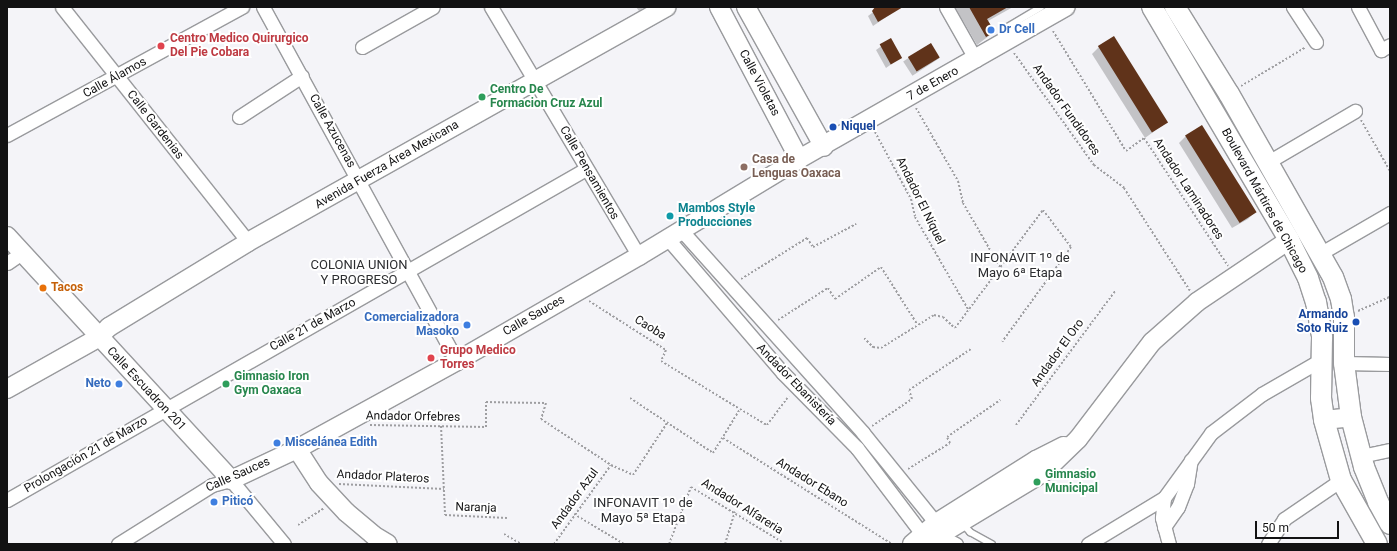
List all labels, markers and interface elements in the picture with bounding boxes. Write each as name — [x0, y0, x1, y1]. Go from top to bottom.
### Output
place label: Dr Cell — [999, 23, 1035, 37]
marker: Dr Cell — [986, 25, 996, 35]
place label: Centro Medico Quirurgico Del Pie Cobara — [170, 32, 309, 60]
marker: Centro Medico Quirurgico Del Pie Cobara — [155, 40, 167, 52]
street label: Calle Violetas — [736, 47, 782, 119]
street label: Calle Álamos — [81, 55, 149, 101]
street label: Andador Fundidores — [1029, 62, 1103, 158]
street label: 7 de Enero — [905, 64, 961, 104]
place label: Centro De Formacion Cruz Azul — [490, 83, 603, 111]
street label: Calle Gardenias — [124, 88, 186, 162]
street label: Calle Azucenas — [306, 92, 358, 170]
marker: Centro De Formacion Cruz Azul — [477, 92, 487, 102]
street label: Avenida Fuerza Área Mexicana — [312, 118, 462, 212]
place label: Niquel — [841, 120, 876, 134]
marker: Niquel — [828, 122, 838, 132]
street label: Calle Pensamientos — [556, 124, 622, 222]
street label: Boulevard Mártires de Chicago — [1218, 126, 1310, 276]
street label: Andador Laminadores — [1150, 136, 1226, 242]
place label: Casa de Lenguas Oaxaca — [752, 153, 841, 181]
street label: Andador El Níquel — [893, 155, 947, 247]
marker: Casa de Lenguas Oaxaca — [739, 162, 749, 172]
place label: Mambos Style Producciones — [678, 202, 755, 230]
marker: Mambos Style Producciones — [665, 211, 675, 221]
district label: INFONAVIT 1º de Mayo 6ª Etapa — [970, 251, 1070, 282]
district label: COLONIA UNION Y PROGRESO — [304, 258, 414, 289]
place label: Tacos — [51, 281, 83, 295]
marker: Tacos — [38, 283, 48, 293]
street label: Calle Sauces — [501, 293, 567, 339]
street label: Calle 21 de Marzo — [268, 295, 358, 355]
place label: Armando Soto Ruiz — [1296, 308, 1348, 336]
place label: Comercializadora Masoko — [364, 311, 459, 339]
street label: Caoba — [632, 313, 668, 343]
street label: Andador El Oro — [1029, 316, 1087, 390]
marker: Armando Soto Ruiz — [1351, 317, 1361, 327]
marker: Comercializadora Masoko — [462, 320, 472, 330]
street label: Andador Ebanistería — [753, 341, 839, 429]
street label: Calle Escuadron 201 — [103, 344, 189, 434]
place label: Grupo Medico Torres — [440, 344, 516, 372]
marker: Grupo Medico Torres — [425, 352, 437, 364]
place label: Gimnasio Iron Gym Oaxaca — [234, 370, 309, 398]
place label: Neto — [85, 377, 111, 391]
marker: Neto — [114, 379, 124, 389]
marker: Gimnasio Iron Gym Oaxaca — [221, 379, 231, 389]
street label: Andador Orfebres — [366, 409, 460, 425]
street label: Prolongación 21 de Marzo — [22, 414, 150, 496]
place label: Miscelánea Edith — [285, 436, 377, 450]
marker: Miscelánea Edith — [272, 438, 282, 448]
street label: Calle Sauces — [204, 454, 272, 496]
street label: Andador Ebano — [773, 455, 851, 511]
street label: Andador Azul — [548, 466, 602, 532]
street label: Andador Plateros — [336, 467, 430, 487]
place label: Gimnasio Municipal — [1045, 468, 1098, 496]
street label: Andador Alfareria — [698, 476, 786, 538]
marker: Gimnasio Municipal — [1032, 477, 1042, 487]
place label: Piticó — [222, 495, 253, 509]
district label: INFONAVIT 1º de Mayo 5ª Etapa — [593, 496, 693, 527]
marker: Piticó — [209, 497, 219, 507]
street label: Naranja — [455, 500, 497, 516]
scale bar — [1257, 513, 1341, 539]
text: 50 m — [1262, 521, 1289, 535]

